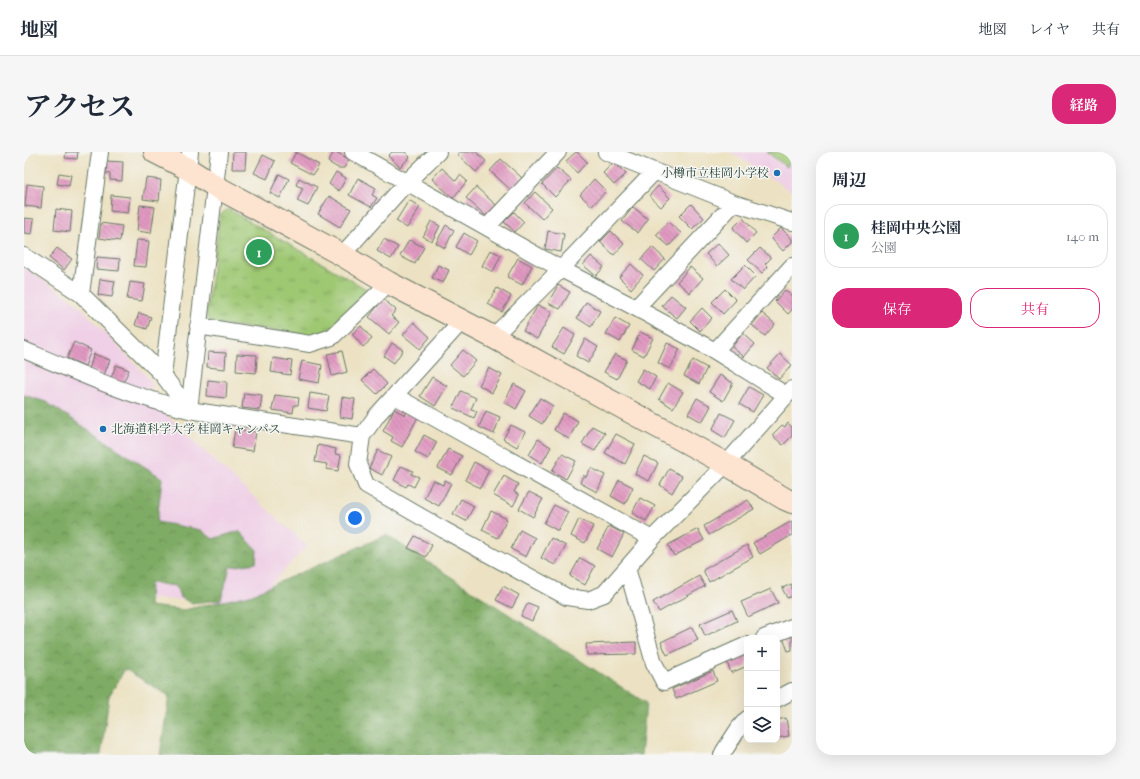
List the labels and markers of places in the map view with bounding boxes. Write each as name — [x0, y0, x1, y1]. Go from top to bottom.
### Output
place label: 小樽市立桂岡小学校 — [661, 166, 769, 180]
marker: 小樽市立桂岡小学校 — [772, 168, 782, 178]
pin: 1 — [246, 237, 272, 267]
place label: 北海道科学大学 桂岡キャンパス — [111, 422, 281, 436]
marker: 北海道科学大学 桂岡キャンパス — [98, 424, 108, 434]

